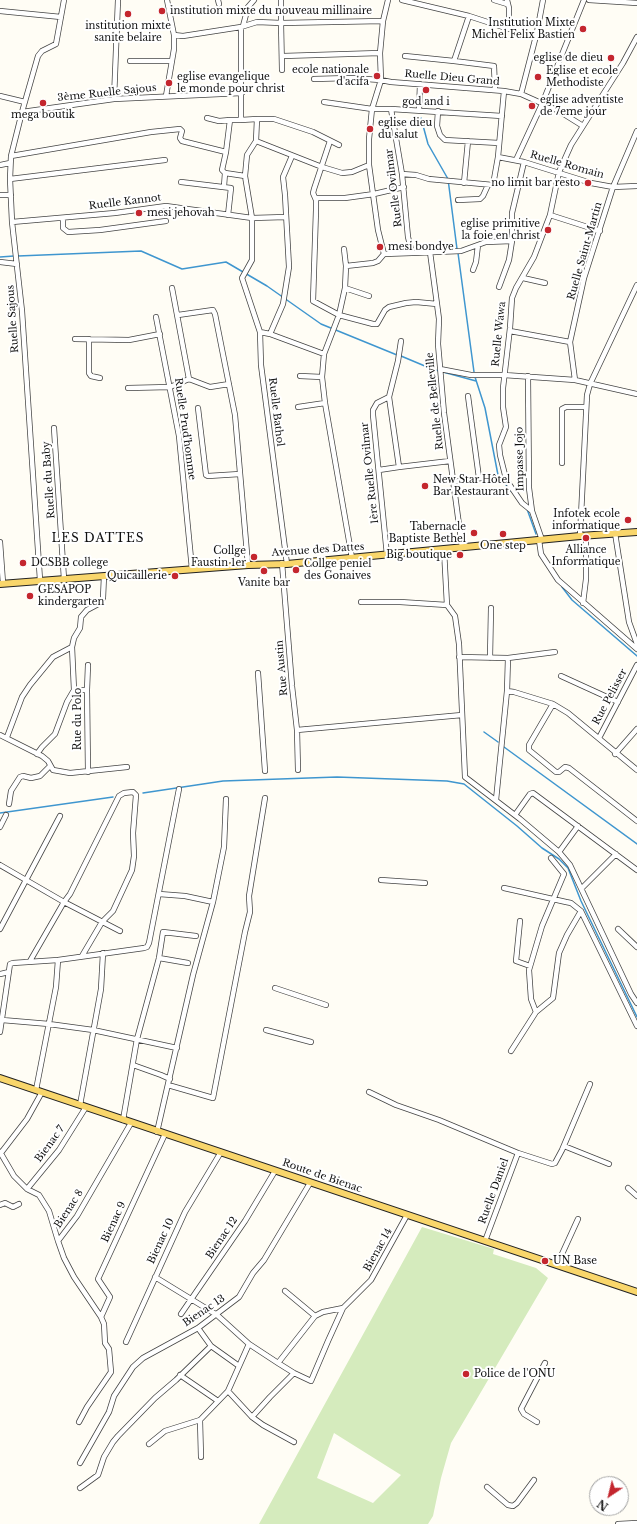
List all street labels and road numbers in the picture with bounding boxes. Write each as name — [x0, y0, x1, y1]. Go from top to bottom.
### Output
street label: Ruelle Dieu Grand — [404, 68, 500, 88]
street label: 3ème Ruelle Sajous — [57, 82, 157, 104]
street label: Ruelle Ovilmar — [383, 148, 405, 228]
street label: Ruelle Romain — [529, 149, 605, 181]
street label: Ruelle Kannot — [88, 192, 162, 212]
street label: Ruelle Saint-Martin — [565, 201, 605, 301]
street label: Ruelle Sajous — [5, 285, 21, 353]
street label: Ruelle Wawa — [490, 301, 508, 367]
street label: Ruelle de Belleville — [424, 352, 446, 450]
street label: Ruelle Prud'homme — [172, 377, 198, 481]
street label: Ruelle Bathol — [266, 377, 286, 447]
street label: 1ère Ruelle Ovilmar — [359, 422, 381, 524]
street label: Impasse Jojo — [513, 427, 527, 491]
street label: Ruelle du Baby — [40, 441, 58, 519]
street label: Avenue des Dattes — [271, 541, 365, 559]
street label: Rue Austin — [274, 640, 290, 696]
street label: Rue Pelisser — [590, 667, 630, 727]
street label: Rue du Polo — [72, 688, 84, 750]
street label: Bienac 7 — [33, 1123, 67, 1165]
street label: Route de Bienac — [281, 1157, 363, 1195]
street label: Ruelle Daniel — [477, 1157, 511, 1225]
street label: Bienac 8 — [52, 1187, 86, 1231]
street label: Bienac 9 — [99, 1200, 129, 1244]
street label: Bienac 12 — [204, 1215, 240, 1261]
street label: Bienac 10 — [145, 1216, 177, 1266]
street label: Bienac 14 — [361, 1226, 395, 1274]
street label: Bienac 13 — [181, 1293, 227, 1329]

